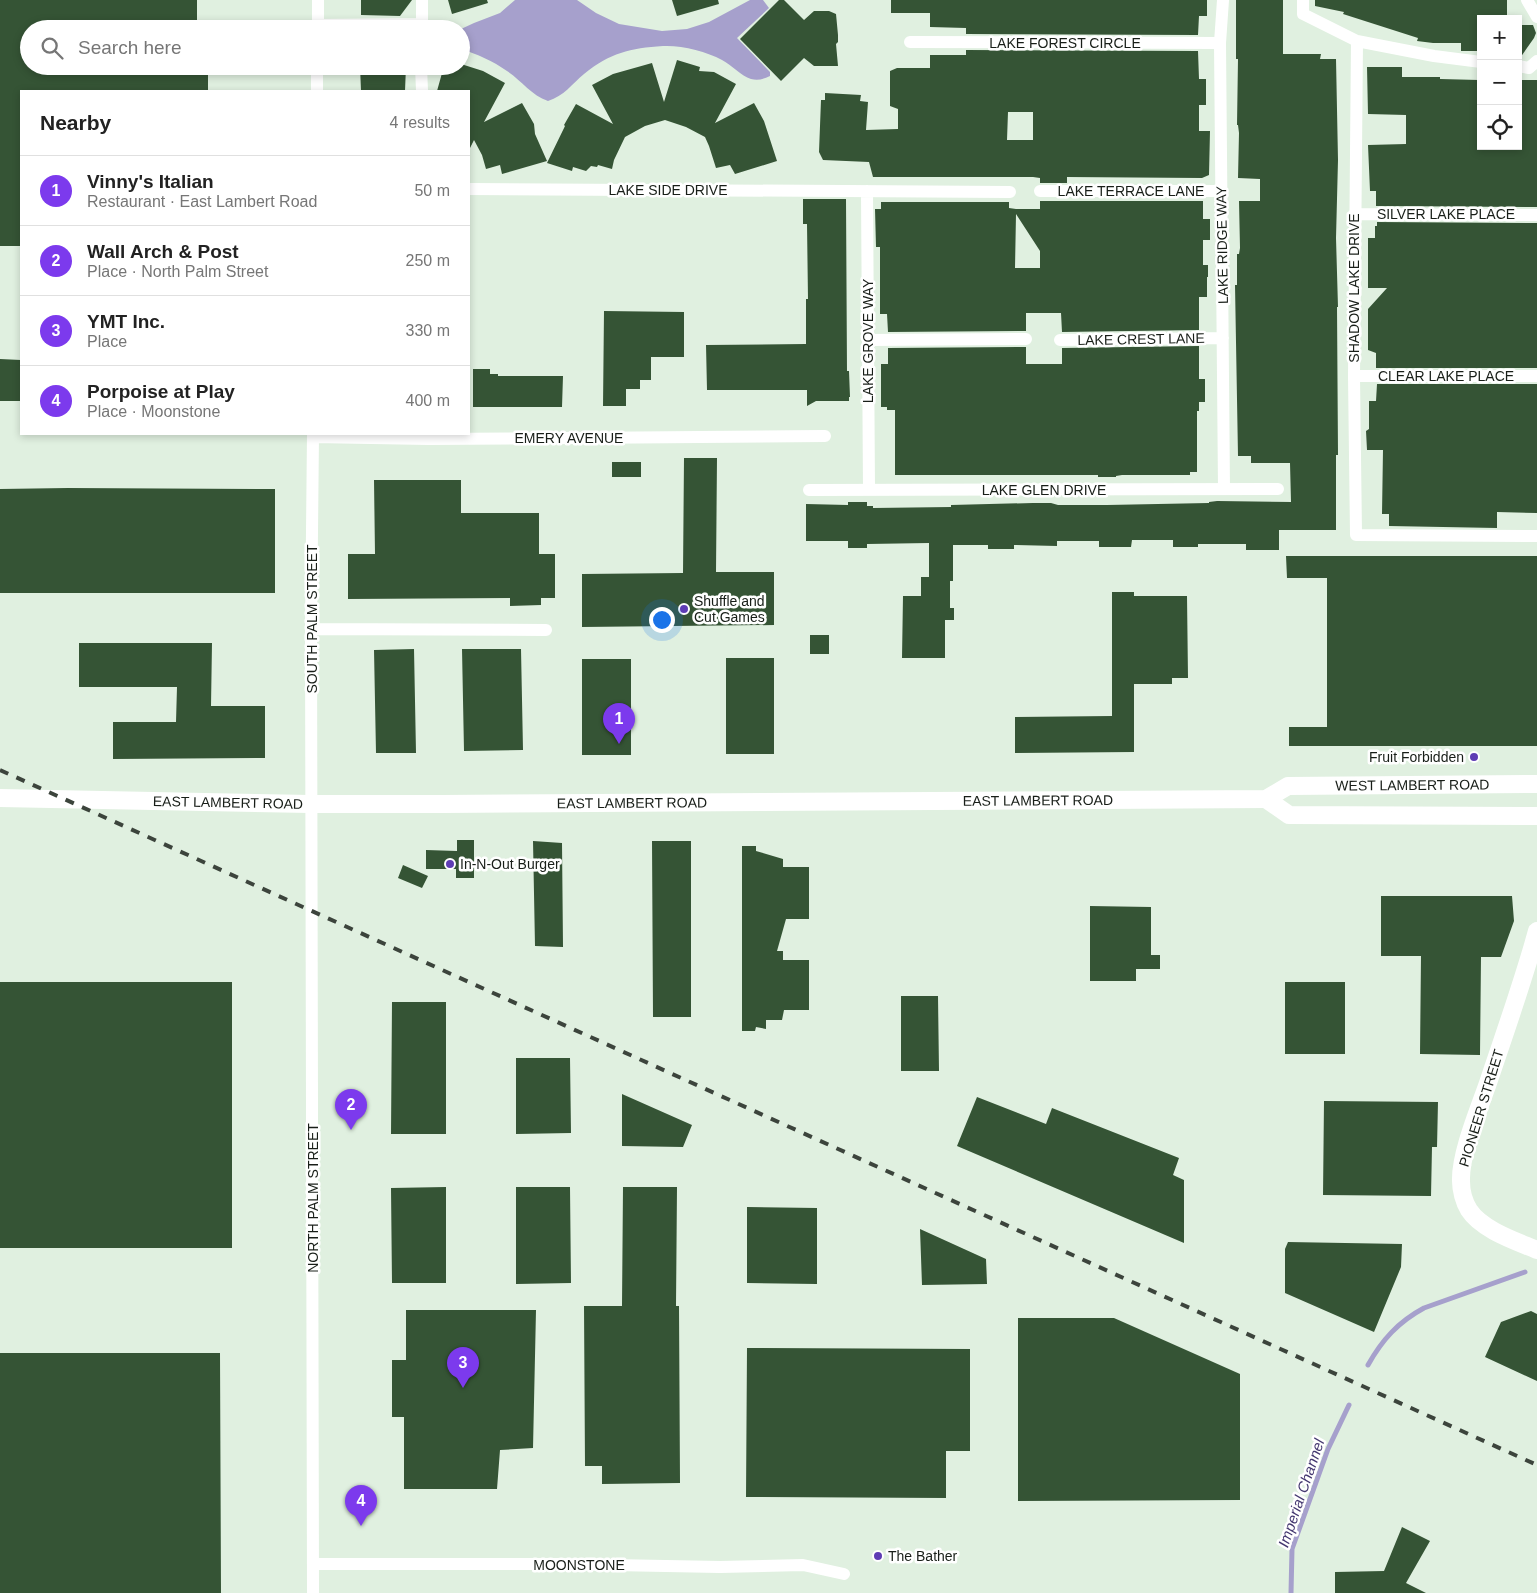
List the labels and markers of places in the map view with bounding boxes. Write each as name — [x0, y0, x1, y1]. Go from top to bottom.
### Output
place label: Shuffle and Cut Games — [694, 593, 765, 625]
marker: Shuffle and Cut Games — [678, 603, 690, 615]
pin: 1 — [603, 703, 635, 744]
place label: Fruit Forbidden — [1369, 749, 1464, 765]
marker: Fruit Forbidden — [1468, 751, 1480, 763]
place label: In-N-Out Burger — [460, 856, 560, 872]
marker: In-N-Out Burger — [444, 858, 456, 870]
pin: 2 — [335, 1089, 367, 1130]
pin: 3 — [447, 1347, 479, 1388]
pin: 4 — [345, 1485, 377, 1526]
place label: The Bather — [888, 1548, 958, 1564]
marker: The Bather — [872, 1550, 884, 1562]

